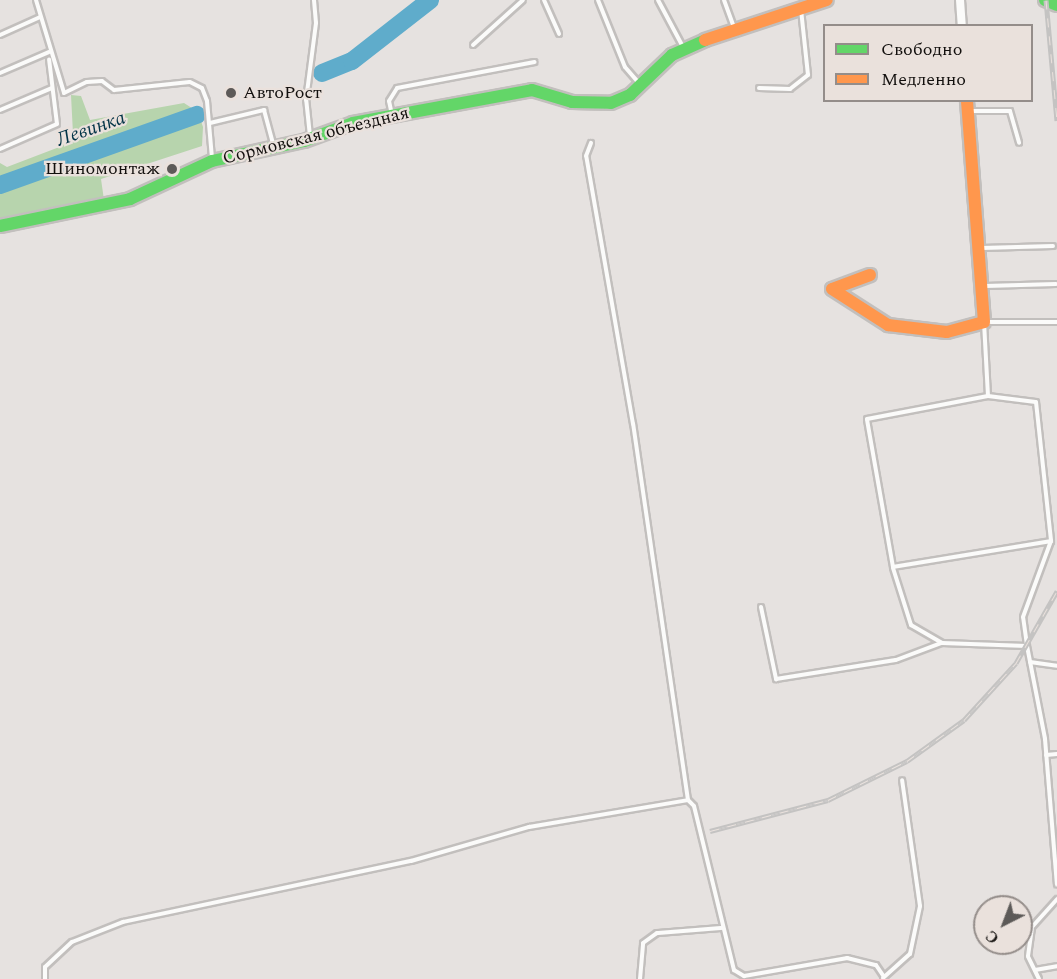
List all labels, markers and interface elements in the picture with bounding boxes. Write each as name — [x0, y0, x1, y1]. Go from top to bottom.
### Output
legend — [823, 24, 1033, 102]
text: Свободно — [881, 36, 962, 63]
text: Медленно — [881, 66, 966, 93]
place label: АвтоРост — [243, 82, 322, 104]
marker: АвтоРост — [224, 86, 238, 100]
street label: Сормовская объездная — [221, 102, 411, 170]
water label: Левинка — [53, 106, 129, 152]
place label: Шиномонтаж — [45, 158, 160, 180]
marker: Шиномонтаж — [165, 162, 179, 176]
north arrow — [973, 895, 1033, 955]
text: С — [980, 924, 1005, 950]

